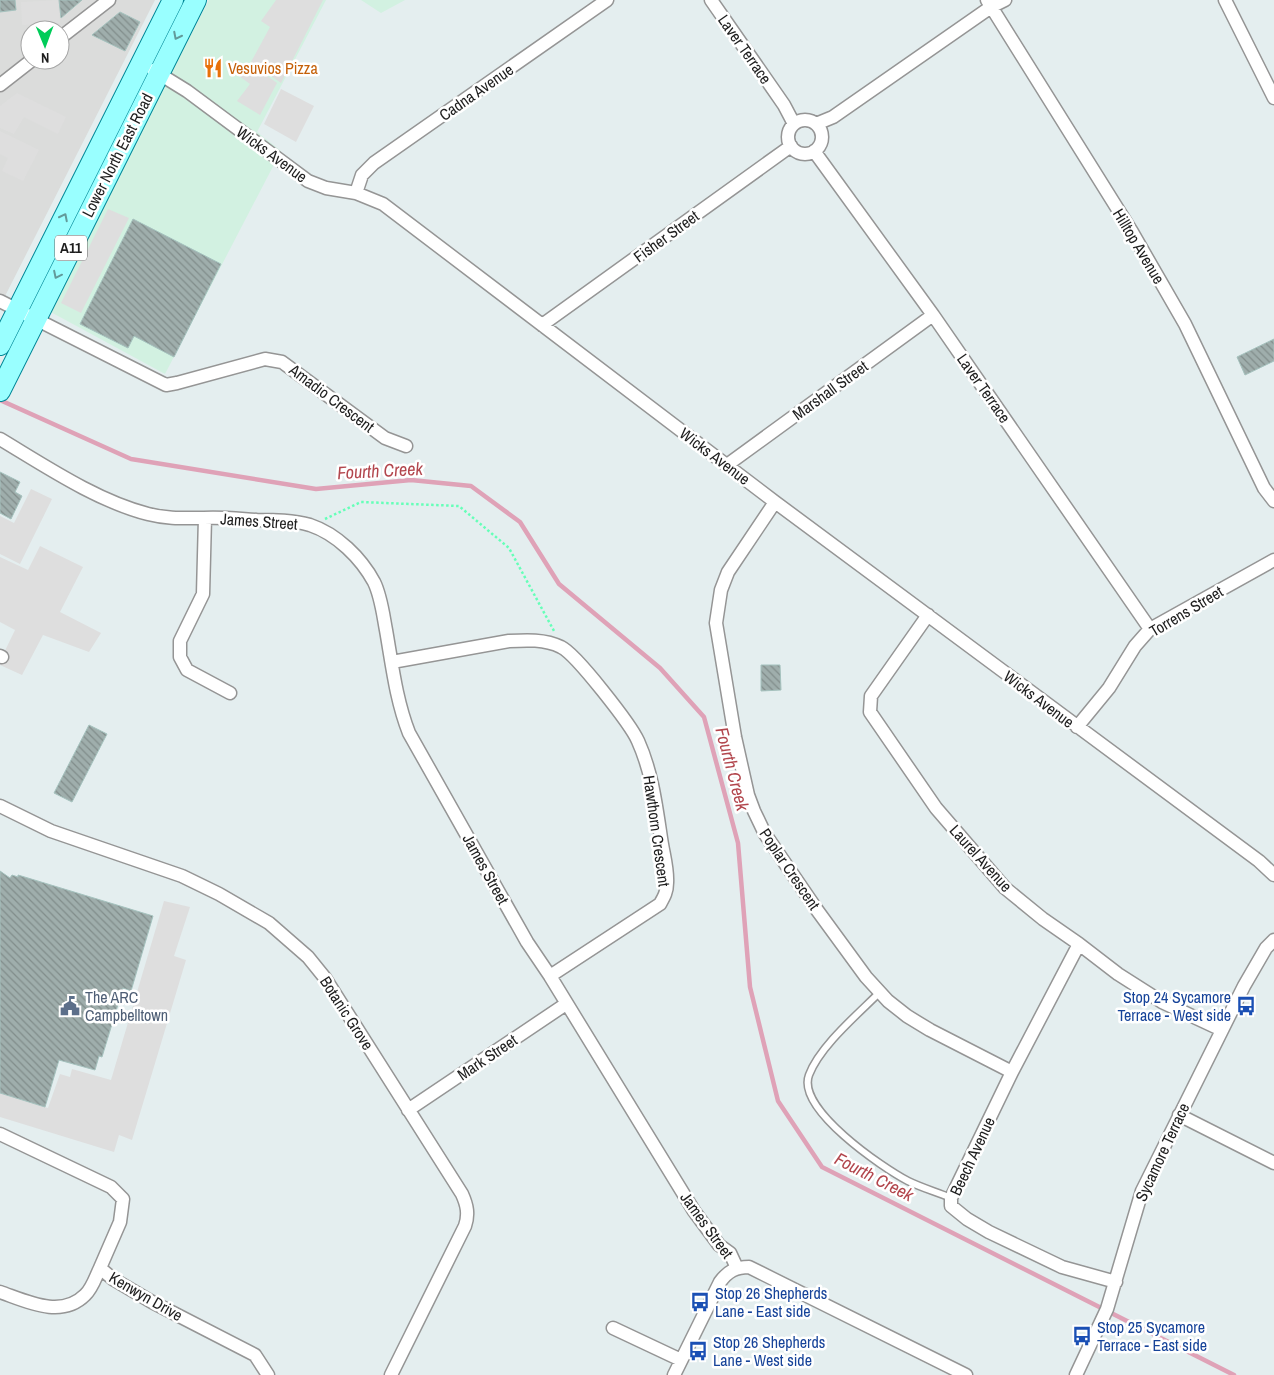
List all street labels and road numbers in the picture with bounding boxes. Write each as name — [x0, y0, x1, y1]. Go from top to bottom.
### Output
street label: Laver Terrace — [713, 10, 777, 88]
street label: Cadna Avenue — [435, 58, 517, 126]
street label: Lower North East Road — [76, 89, 158, 221]
street label: Wicks Avenue — [232, 121, 312, 187]
street label: Hilltop Avenue — [1108, 204, 1170, 288]
street label: Fisher Street — [629, 205, 703, 267]
road number: A11 — [55, 236, 87, 260]
street label: Laver Terrace — [952, 349, 1016, 427]
street label: Marshall Street — [788, 355, 872, 425]
street label: Amadio Crescent — [284, 358, 379, 437]
street label: Wicks Avenue — [675, 422, 755, 490]
street label: James Street — [220, 507, 299, 535]
street label: Torrens Street — [1145, 580, 1227, 642]
street label: Wicks Avenue — [999, 665, 1079, 733]
street label: Hawthorn Crescent — [638, 774, 676, 888]
street label: Laurel Avenue — [945, 820, 1017, 896]
street label: Poplar Crescent — [755, 824, 826, 914]
street label: James Street — [458, 830, 515, 908]
street label: Botanic Grove — [315, 972, 379, 1054]
street label: Mark Street — [453, 1029, 522, 1085]
street label: Sycamore Terrace — [1130, 1099, 1194, 1205]
street label: Beech Avenue — [944, 1113, 1000, 1199]
street label: James Street — [675, 1187, 739, 1263]
street label: Kenwyn Drive — [105, 1266, 187, 1326]

